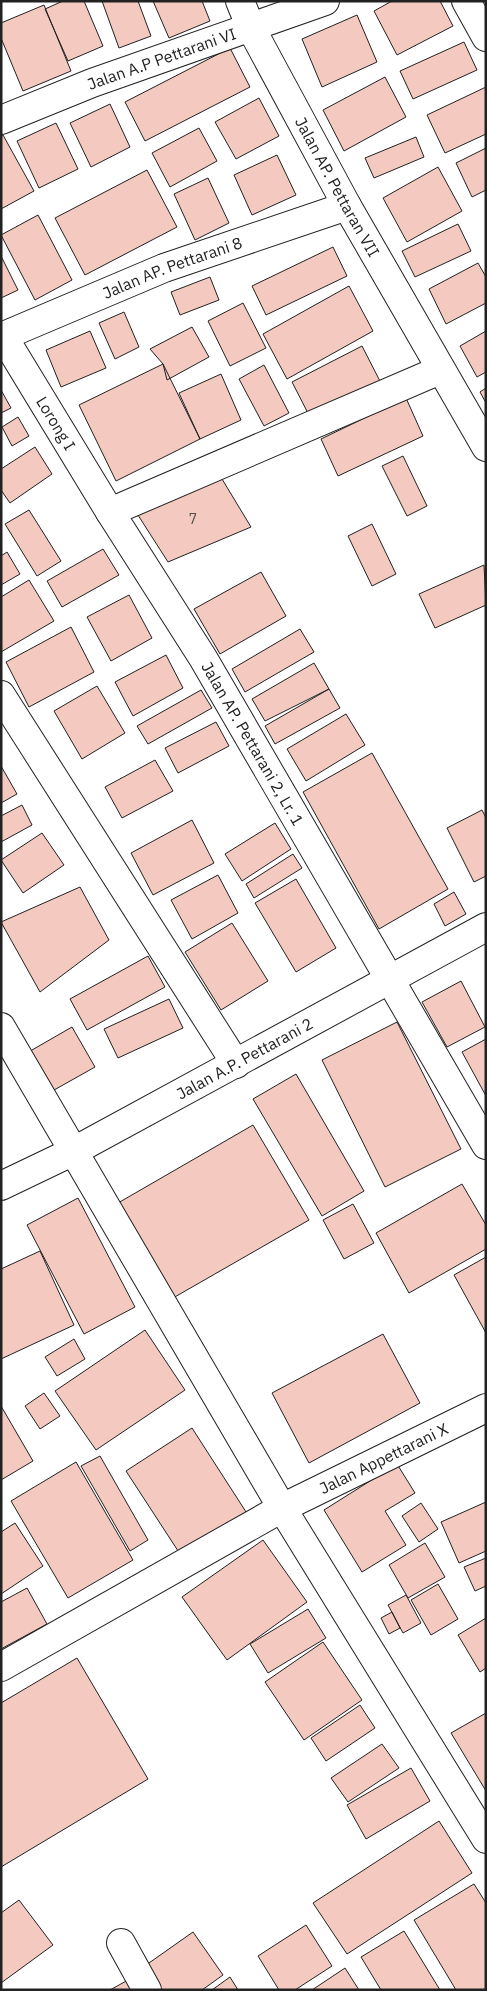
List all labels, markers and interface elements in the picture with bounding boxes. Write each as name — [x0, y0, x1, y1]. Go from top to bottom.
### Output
street label: Jalan A.P Pettarani VI — [84, 23, 239, 94]
street label: Jalan AP. Pettaran VII — [291, 113, 384, 260]
street label: Jalan AP. Pettarani 8 — [99, 232, 245, 303]
street label: Lorong I — [32, 393, 80, 454]
house number: 7 — [189, 510, 197, 528]
street label: Jalan AP. Pettarani 2, Lr. 1 — [197, 658, 308, 829]
street label: Jalan A.P. Pettarani 2 — [173, 1013, 316, 1103]
street label: Jalan Appettarani X — [316, 1418, 451, 1498]

